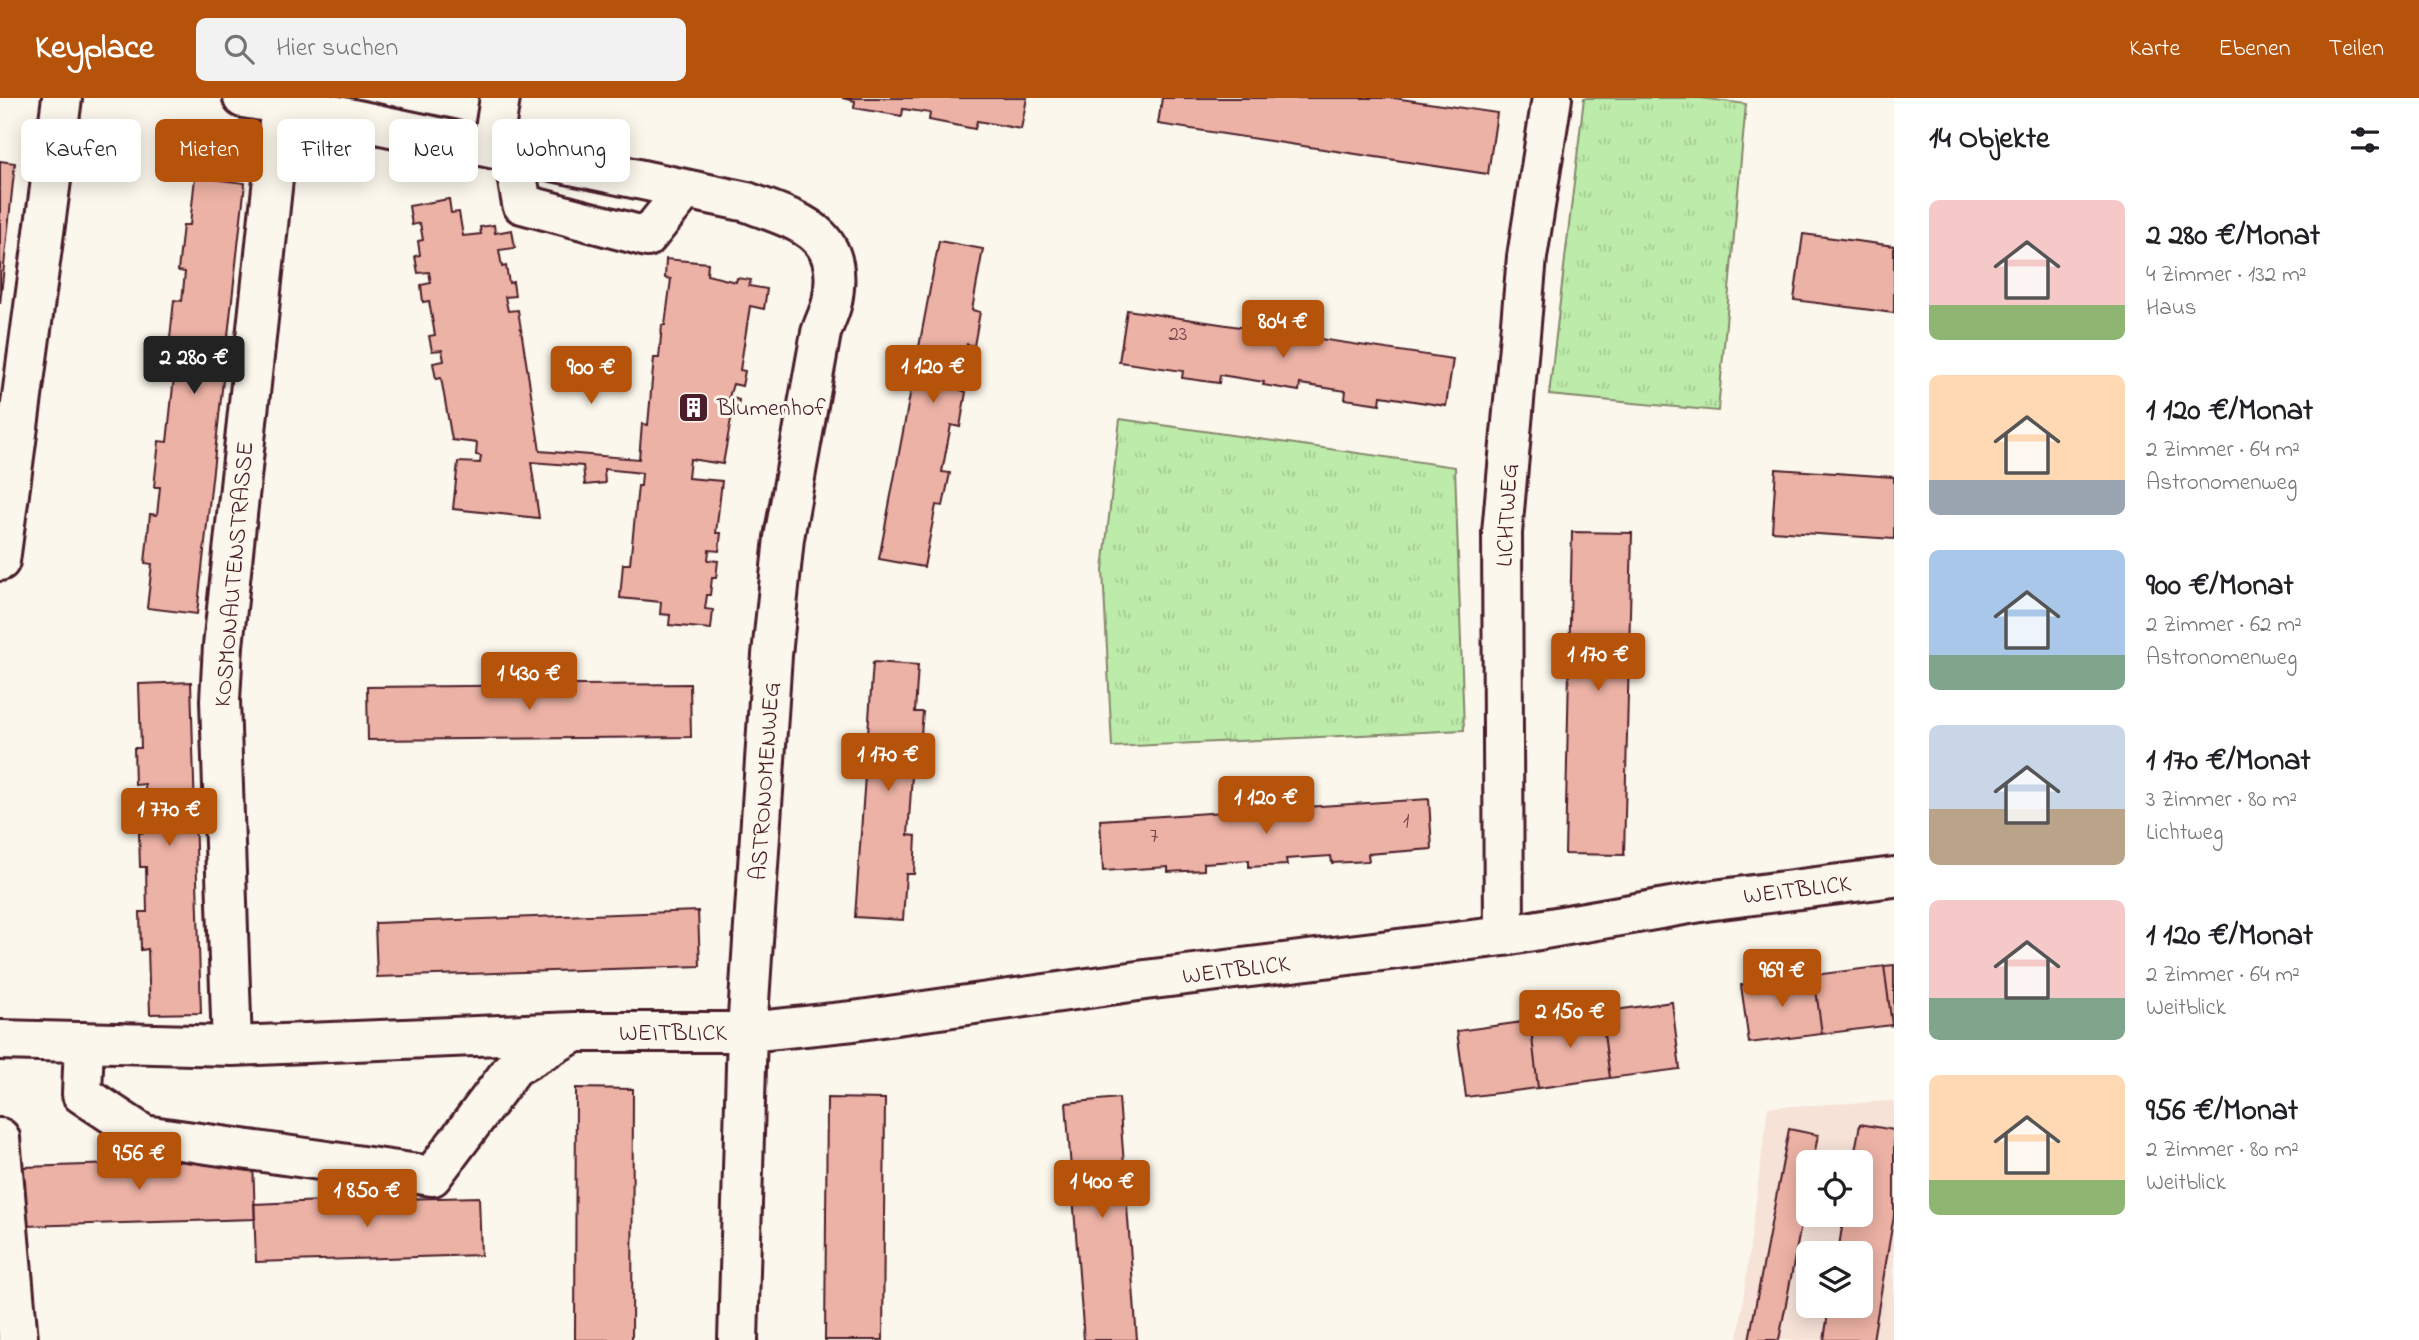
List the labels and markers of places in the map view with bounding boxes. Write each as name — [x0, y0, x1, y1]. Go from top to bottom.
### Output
pin: 804 € — [1234, 300, 1332, 360]
pin: 2 280 € — [129, 336, 259, 396]
pin: 1 120 € — [868, 345, 998, 405]
pin: 900 € — [542, 346, 640, 406]
building icon: Blumenhof — [677, 390, 711, 424]
place label: Blumenhof — [716, 392, 826, 427]
pin: 1 170 € — [1533, 634, 1663, 693]
pin: 1 430 € — [464, 652, 594, 712]
pin: 1 170 € — [823, 734, 953, 793]
pin: 1 120 € — [1201, 776, 1331, 836]
pin: 1 770 € — [104, 788, 234, 848]
pin: 969 € — [1733, 950, 1831, 1009]
pin: 2 150 € — [1505, 990, 1635, 1050]
pin: 956 € — [90, 1132, 188, 1192]
pin: 1 400 € — [1037, 1160, 1167, 1220]
pin: 1 850 € — [302, 1170, 432, 1229]

